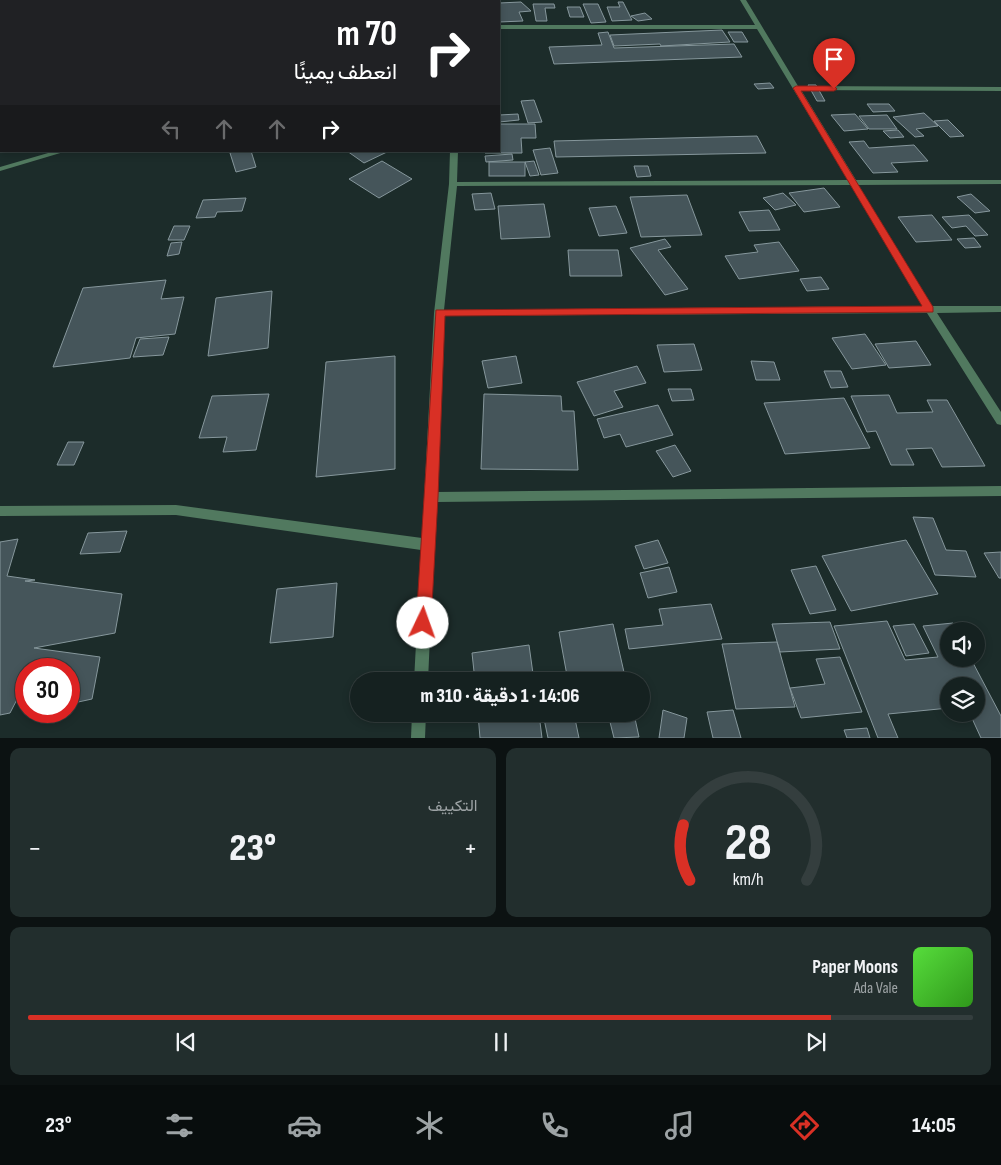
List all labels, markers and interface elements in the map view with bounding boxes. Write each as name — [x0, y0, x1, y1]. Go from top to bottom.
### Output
text: 70 m — [337, 13, 397, 56]
icon: right — [415, 20, 480, 85]
pin — [813, 38, 855, 89]
icon: arrive — [820, 45, 848, 73]
text: انعطف يمينًا — [294, 59, 397, 86]
icon: left — [157, 115, 185, 143]
icon: ahead — [210, 115, 238, 143]
icon: ahead — [263, 115, 291, 143]
icon: right — [316, 115, 344, 143]
position arrow — [396, 596, 448, 648]
map controls — [940, 622, 985, 722]
button: sound — [940, 622, 985, 667]
speed limit sign: 30 — [15, 658, 80, 723]
button: layers — [940, 677, 985, 722]
text: 14:06 · 1 دقيقة · 310 m — [420, 685, 580, 708]
text: التكييف — [428, 797, 478, 816]
text: 28 — [725, 812, 772, 875]
text: 23° — [229, 826, 276, 871]
text: − — [28, 832, 42, 865]
text: + — [464, 832, 478, 865]
text: km/h — [733, 869, 764, 890]
text: Paper Moons — [812, 956, 898, 979]
text: Ada Vale — [854, 979, 898, 998]
icon: previous — [172, 1028, 200, 1056]
icon: pause — [487, 1028, 515, 1056]
icon: next — [802, 1028, 830, 1056]
icon: filters — [162, 1108, 197, 1143]
icon: car — [287, 1108, 322, 1143]
icon: climate — [412, 1108, 447, 1143]
icon: phone — [537, 1108, 572, 1143]
icon: music — [662, 1108, 697, 1143]
icon: directions — [787, 1108, 822, 1143]
text: 23° — [45, 1112, 72, 1139]
text: 14:05 — [912, 1112, 956, 1139]

